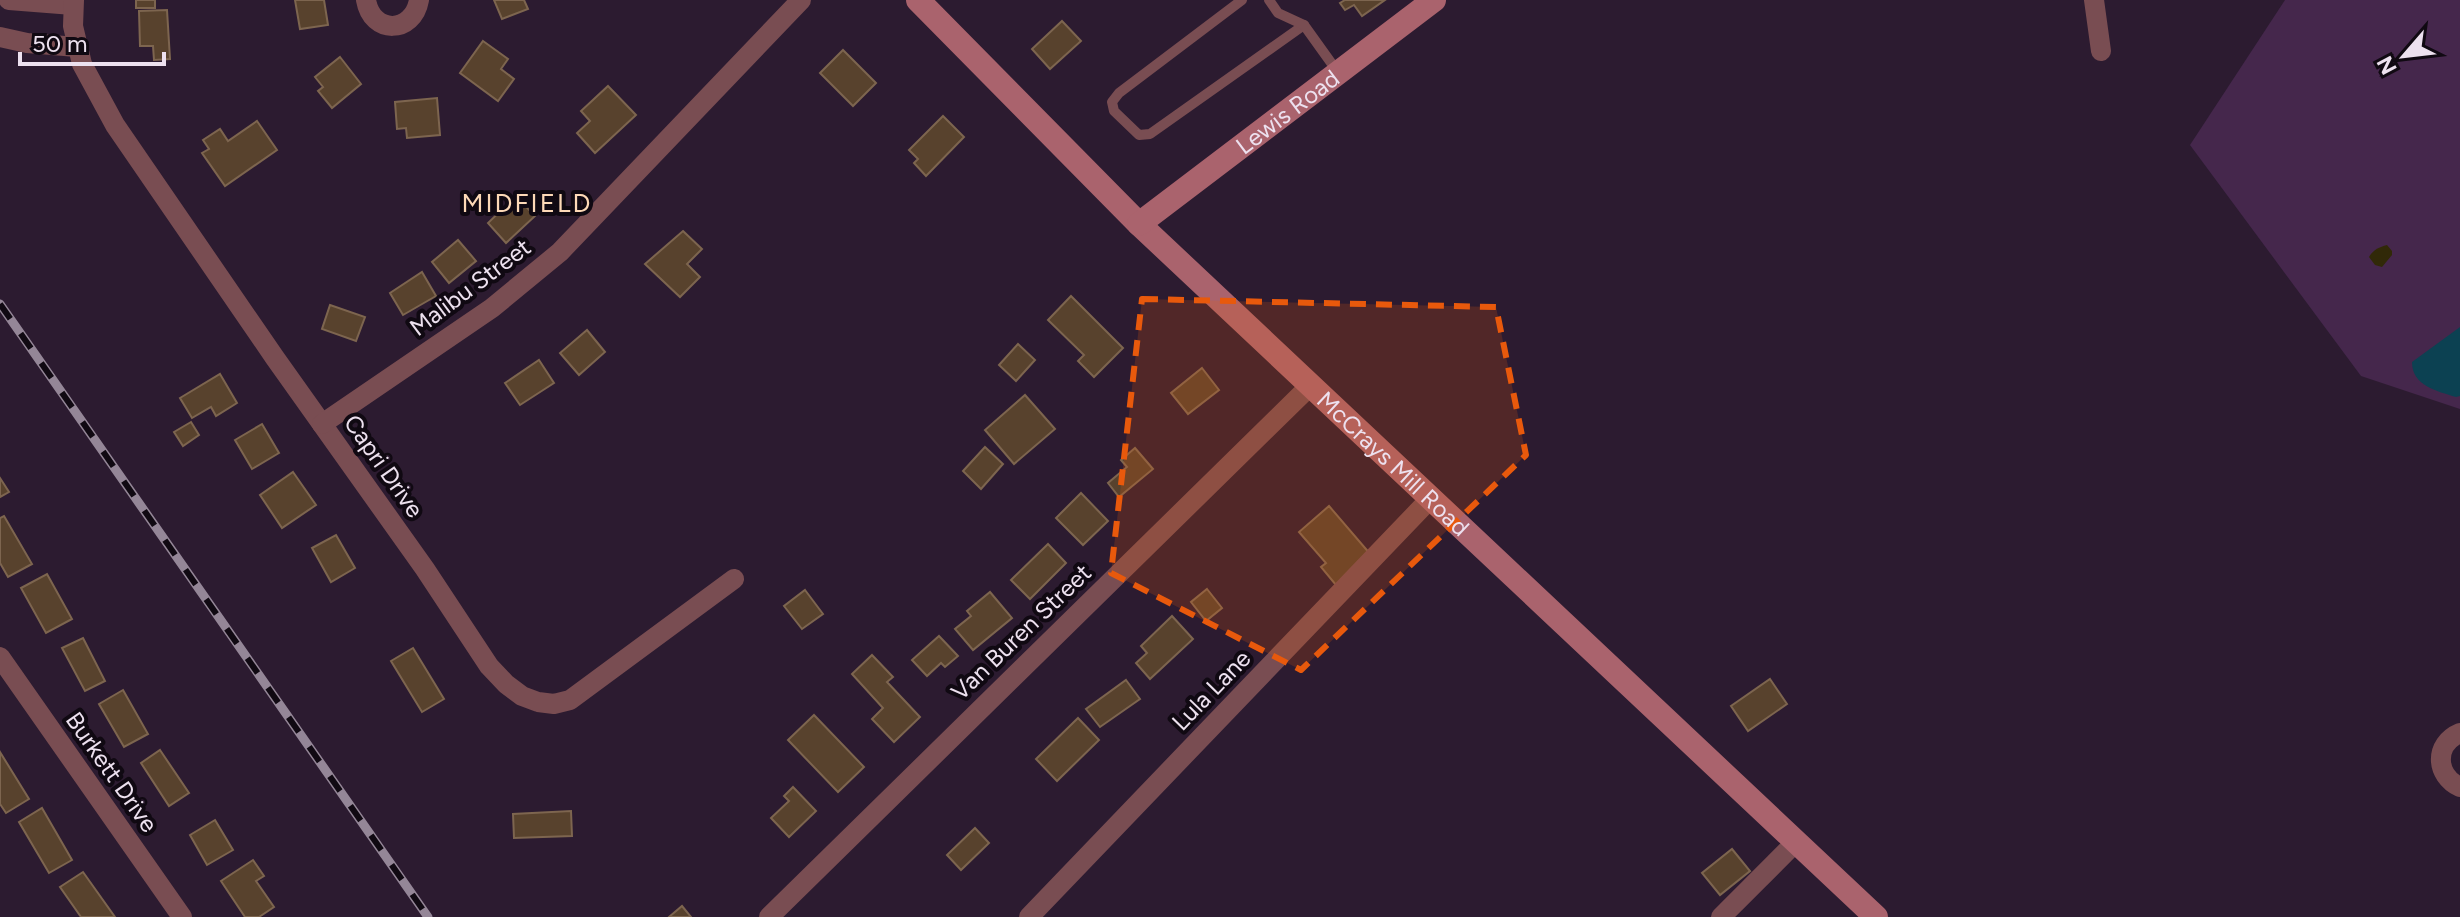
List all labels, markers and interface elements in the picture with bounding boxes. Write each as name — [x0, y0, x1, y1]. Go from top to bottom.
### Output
scale bar — [20, 16, 164, 66]
north arrow — [2364, 16, 2444, 96]
text: 50 m — [32, 29, 88, 58]
text: N — [2371, 51, 2403, 79]
street label: Lewis Road — [1230, 63, 1345, 160]
district label: MIDFIELD — [462, 187, 592, 219]
street label: Malibu Street — [404, 232, 536, 342]
street label: McCrays Mill Road — [1311, 385, 1476, 542]
street label: Capri Drive — [338, 409, 430, 523]
street label: Van Buren Street — [945, 558, 1097, 706]
street label: Lula Lane — [1166, 644, 1256, 736]
street label: Burkett Drive — [60, 706, 164, 838]

